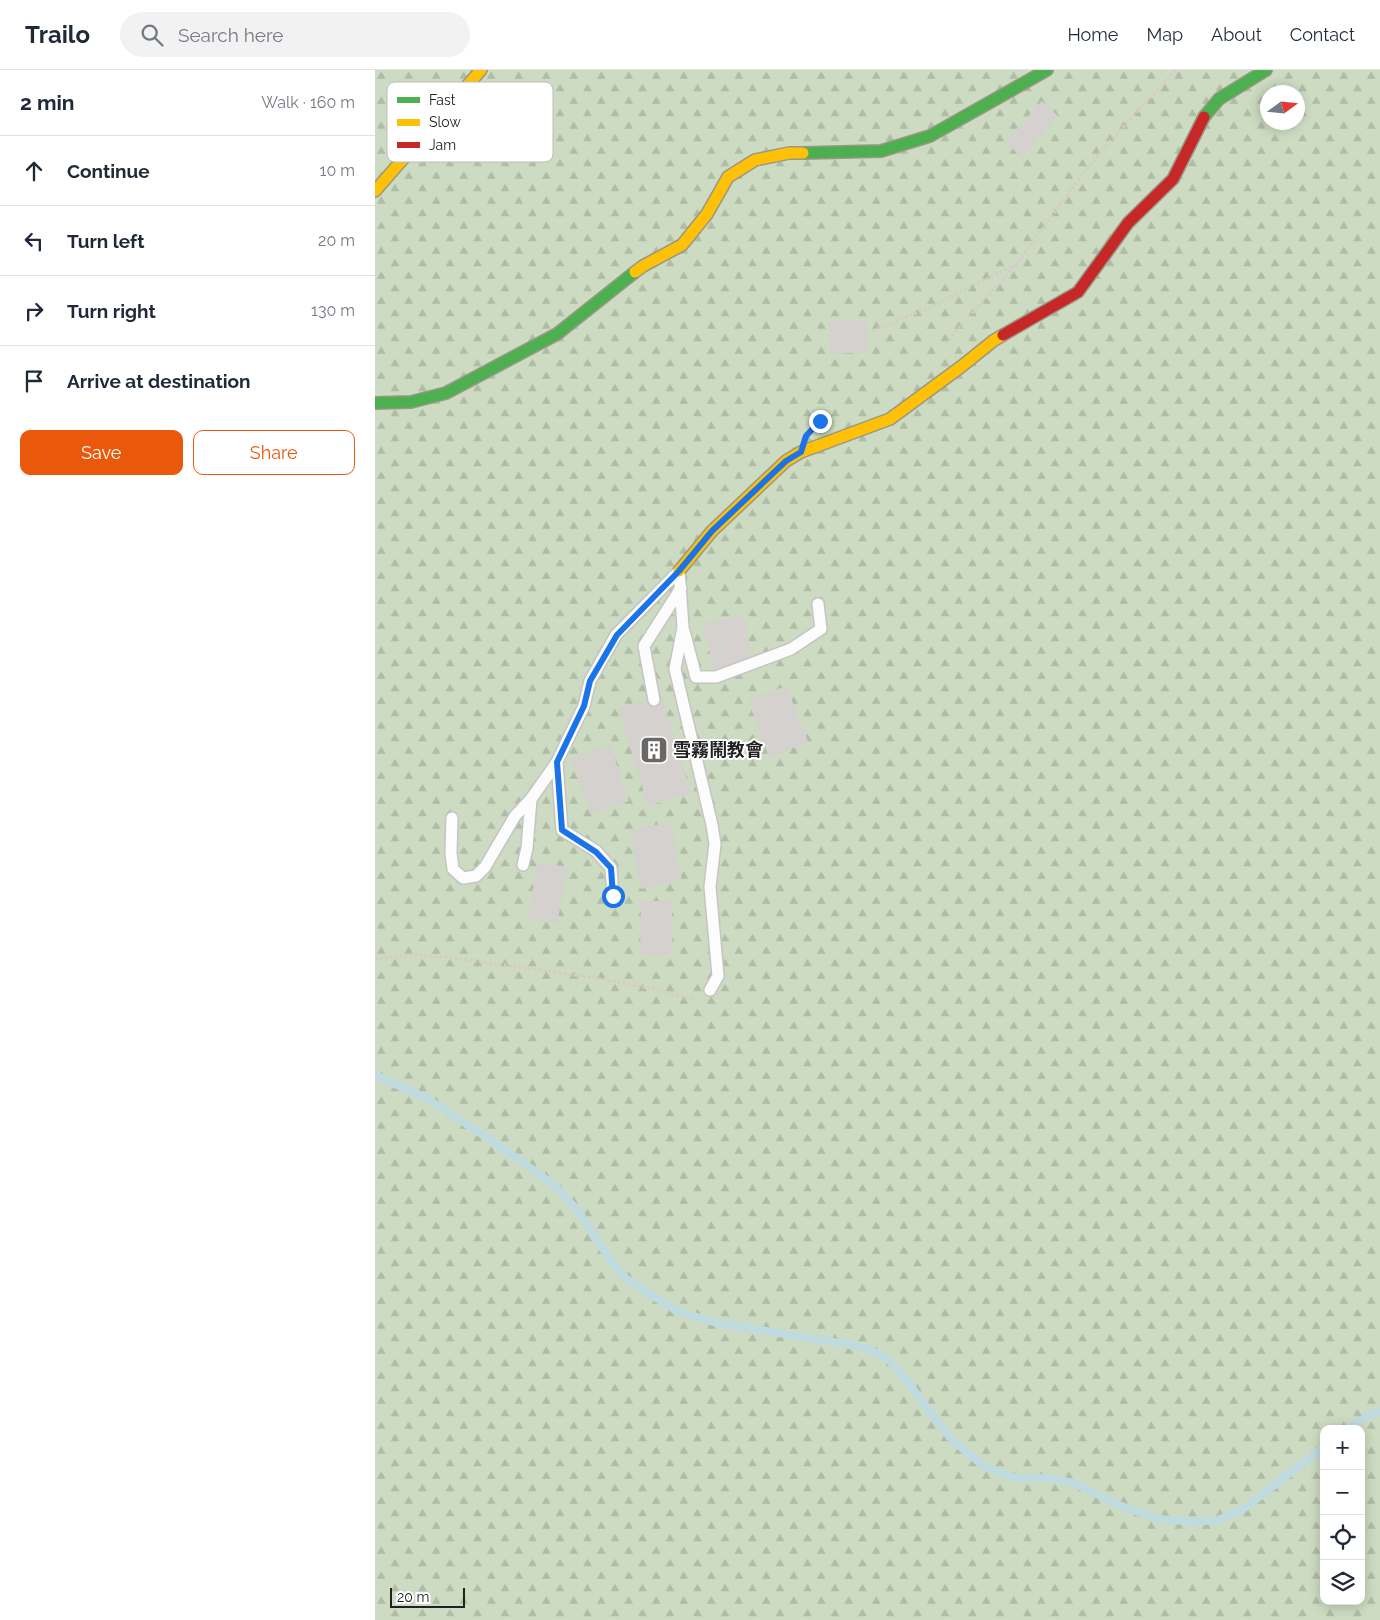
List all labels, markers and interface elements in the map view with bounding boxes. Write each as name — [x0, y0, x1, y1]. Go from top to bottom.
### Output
search box — [120, 12, 470, 57]
text: Trailo — [25, 20, 90, 49]
icon: search — [138, 21, 166, 49]
text: Search here — [178, 24, 283, 46]
text: Home — [1067, 24, 1118, 45]
text: Map — [1146, 24, 1183, 45]
text: About — [1211, 24, 1262, 45]
text: Contact — [1290, 24, 1355, 45]
legend — [387, 82, 553, 162]
north arrow — [1260, 85, 1305, 130]
text: 2 min — [20, 90, 74, 115]
text: Fast — [429, 92, 456, 108]
text: Walk · 160 m — [261, 93, 355, 112]
text: Slow — [429, 114, 461, 130]
text: Jam — [429, 137, 456, 153]
icon: ahead — [20, 157, 48, 185]
text: Continue — [67, 160, 150, 182]
text: 10 m — [320, 161, 355, 180]
icon: left — [20, 227, 48, 255]
text: Turn left — [67, 230, 144, 252]
text: 20 m — [318, 231, 355, 250]
icon: right — [20, 297, 48, 325]
text: Turn right — [67, 300, 156, 322]
text: 130 m — [311, 301, 355, 320]
icon: arrive — [20, 367, 48, 395]
text: Arrive at destination — [67, 370, 251, 392]
route end — [809, 410, 832, 433]
button: Save — [20, 430, 183, 475]
button: Share — [193, 430, 355, 475]
building icon: 雪霧鬧教會 — [639, 735, 669, 765]
place label: 雪霧鬧教會 — [673, 739, 764, 760]
route start — [602, 885, 625, 908]
map controls — [1320, 1425, 1365, 1605]
button: + — [1320, 1425, 1365, 1470]
button: − — [1320, 1470, 1365, 1515]
button: locate — [1320, 1515, 1365, 1560]
button: layers — [1320, 1560, 1365, 1605]
scale bar — [390, 1585, 465, 1608]
text: 20 m — [397, 1589, 429, 1605]

